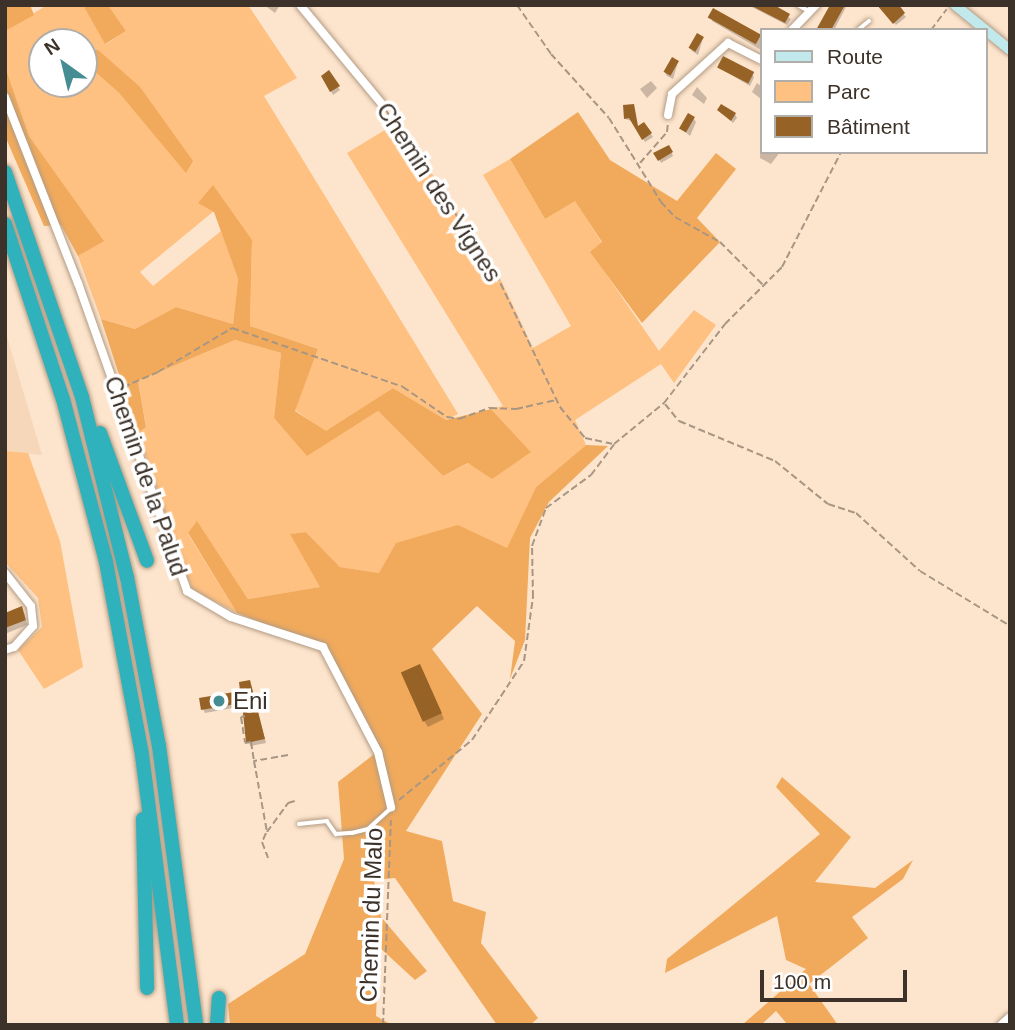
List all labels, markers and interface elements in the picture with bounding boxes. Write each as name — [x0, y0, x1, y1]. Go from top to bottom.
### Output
north arrow — [28, 28, 98, 98]
legend — [760, 28, 987, 154]
text: N — [41, 34, 64, 59]
text: Route — [827, 45, 883, 68]
text: Parc — [827, 80, 870, 103]
street label: Chemin des Vignes — [370, 97, 508, 287]
text: Bâtiment — [827, 115, 910, 138]
street label: Chemin de la Palud — [98, 372, 194, 580]
place label: Eni — [233, 687, 268, 715]
marker: Eni — [211, 693, 227, 709]
street label: Chemin du Malo — [354, 827, 388, 1003]
scale bar — [763, 956, 910, 1000]
text: 100 m — [773, 970, 831, 993]

